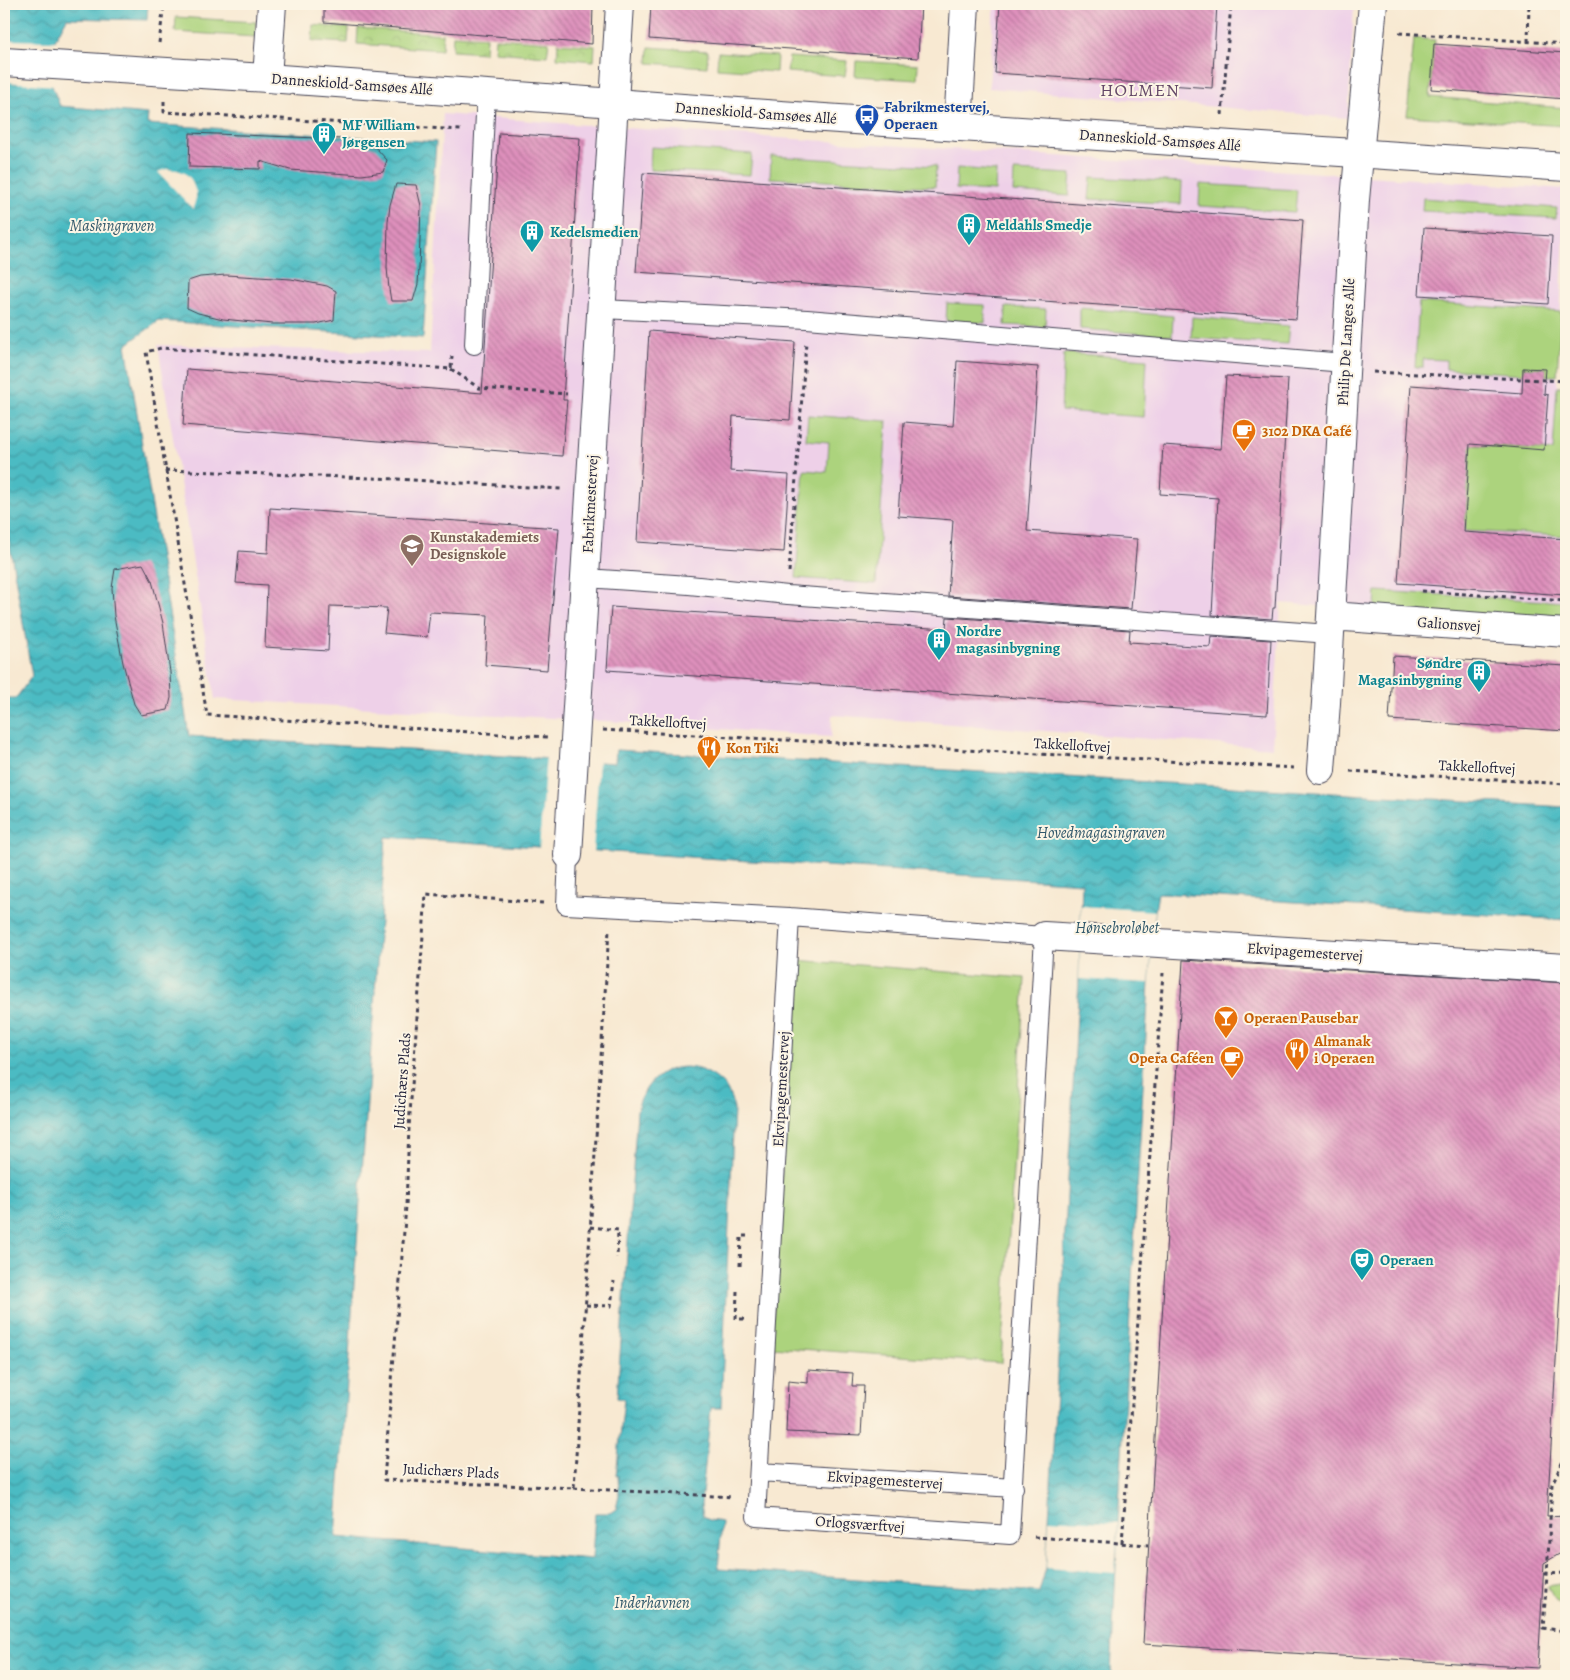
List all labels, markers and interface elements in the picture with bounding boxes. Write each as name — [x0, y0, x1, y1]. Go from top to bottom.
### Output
street label: Danneskiold-Samsøes Allé — [270, 68, 434, 100]
district label: HOLMEN — [1100, 78, 1180, 102]
street label: Danneskiold-Samsøes Allé — [674, 97, 838, 129]
place label: Fabrikmestervej, Operaen — [884, 97, 990, 134]
bus stop icon: Fabrikmestervej, Operaen — [854, 103, 880, 137]
place label: MF William Jørgensen — [342, 115, 416, 152]
building icon: MF William Jørgensen — [311, 121, 337, 155]
street label: Danneskiold-Samsøes Allé — [1078, 124, 1242, 156]
building icon: Meldahls Smedje — [956, 212, 982, 246]
water label: Maskingraven — [70, 215, 154, 237]
place label: Meldahls Smedje — [986, 215, 1092, 235]
building icon: Kedelsmedien — [519, 219, 545, 253]
place label: Kedelsmedien — [550, 222, 639, 242]
street label: Philip De Langes Allé — [1333, 277, 1359, 406]
cafe icon: 3102 DKA Café — [1231, 418, 1257, 452]
place label: 3102 DKA Café — [1262, 421, 1352, 441]
street label: Fabrikmestervej — [577, 454, 603, 554]
place label: Kunstakademiets Designskole — [430, 527, 539, 564]
school or university icon: Kunstakademiets Designskole — [399, 533, 425, 567]
street label: Galionsvej — [1417, 612, 1481, 636]
place label: Nordre magasinbygning — [956, 621, 1061, 658]
building icon: Nordre magasinbygning — [926, 627, 952, 661]
place label: Søndre Magasinbygning — [1358, 653, 1462, 690]
building icon: Søndre Magasinbygning — [1466, 659, 1492, 693]
street label: Takkelloftvej — [629, 710, 707, 734]
street label: Takkelloftvej — [1033, 733, 1111, 757]
restaurant icon: Kon Tiki — [696, 735, 722, 769]
place label: Kon Tiki — [726, 738, 780, 758]
street label: Takkelloftvej — [1438, 755, 1516, 779]
water label: Hovedmagasingraven — [1037, 822, 1165, 844]
water label: Hønsebroløbet — [1075, 917, 1160, 939]
street label: Ekvipagemestervej — [1246, 938, 1364, 966]
bar icon: Operaen Pausebar — [1213, 1005, 1239, 1039]
place label: Operaen Pausebar — [1244, 1008, 1358, 1028]
street label: Ekvipagemestervej — [768, 1030, 794, 1148]
place label: Almanak i Operaen — [1313, 1031, 1375, 1068]
street label: Judichærs Plads — [389, 1032, 415, 1130]
restaurant icon: Almanak i Operaen — [1284, 1037, 1310, 1071]
cafe icon: Opera Caféen — [1219, 1045, 1245, 1079]
place label: Opera Caféen — [1129, 1048, 1215, 1068]
theatre icon: Operaen — [1349, 1247, 1375, 1281]
place label: Operaen — [1380, 1250, 1434, 1270]
street label: Judichærs Plads — [402, 1458, 500, 1484]
street label: Ekvipagemestervej — [826, 1466, 944, 1494]
street label: Orlogsværftvej — [815, 1511, 905, 1537]
water label: Inderhavnen — [614, 1592, 690, 1614]

